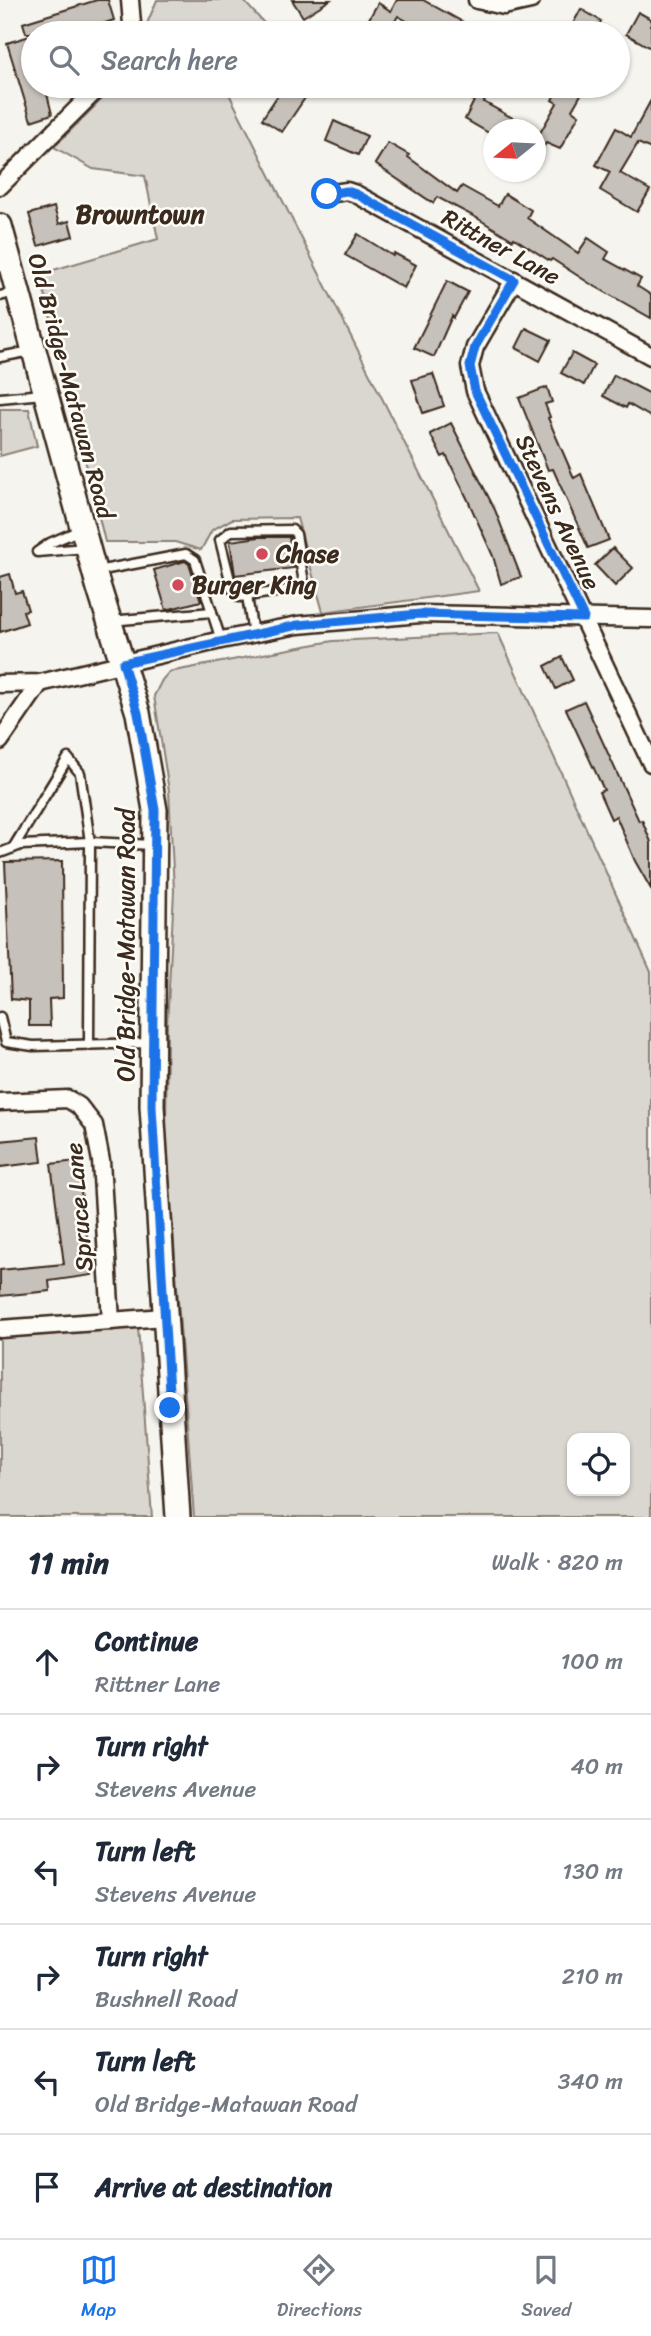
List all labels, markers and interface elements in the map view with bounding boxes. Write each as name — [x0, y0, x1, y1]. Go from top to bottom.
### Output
search box — [21, 21, 630, 98]
text: Search here — [101, 37, 238, 83]
icon: search — [45, 41, 83, 79]
north arrow — [483, 119, 546, 182]
route start — [311, 178, 342, 209]
district label: Browntown — [75, 191, 205, 237]
street label: Rittner Lane — [434, 197, 568, 297]
street label: Old Bridge-Matawan Road — [15, 249, 127, 525]
street label: Stevens Avenue — [503, 427, 613, 597]
place label: Chase — [275, 533, 340, 575]
marker: Chase — [254, 546, 270, 562]
place label: Burger King — [192, 564, 317, 606]
marker: Burger King — [170, 577, 186, 593]
street label: Old Bridge-Matawan Road — [105, 807, 147, 1082]
street label: Spruce Lane — [52, 1141, 106, 1273]
route end — [154, 1392, 185, 1423]
map controls — [567, 1433, 630, 1496]
button: locate — [567, 1433, 630, 1496]
text: 11 min — [28, 1536, 109, 1590]
text: Walk · 820 m — [492, 1542, 623, 1583]
text: Continue — [95, 1618, 198, 1664]
text: 100 m — [560, 1641, 623, 1682]
icon: ahead — [28, 1643, 66, 1681]
text: Rittner Lane — [95, 1664, 220, 1705]
text: Turn right — [95, 1723, 208, 1769]
text: 40 m — [570, 1746, 623, 1787]
icon: right — [28, 1748, 66, 1786]
text: Stevens Avenue — [95, 1769, 256, 1810]
text: Turn left — [95, 1828, 195, 1874]
text: 130 m — [562, 1851, 623, 1892]
icon: left — [28, 1853, 66, 1891]
text: Stevens Avenue — [95, 1874, 256, 1915]
text: Turn right — [95, 1933, 208, 1979]
text: 210 m — [562, 1956, 623, 1997]
icon: right — [28, 1958, 66, 1996]
text: Bushnell Road — [95, 1979, 237, 2020]
text: Turn left — [95, 2038, 195, 2084]
text: 340 m — [558, 2061, 623, 2102]
icon: left — [28, 2063, 66, 2101]
text: Old Bridge-Matawan Road — [95, 2084, 357, 2125]
text: Arrive at destination — [95, 2164, 332, 2210]
icon: arrive — [28, 2168, 66, 2206]
tab: Map — [80, 2251, 118, 2326]
tab: Directions — [277, 2251, 362, 2326]
tab: Saved — [521, 2251, 571, 2326]

